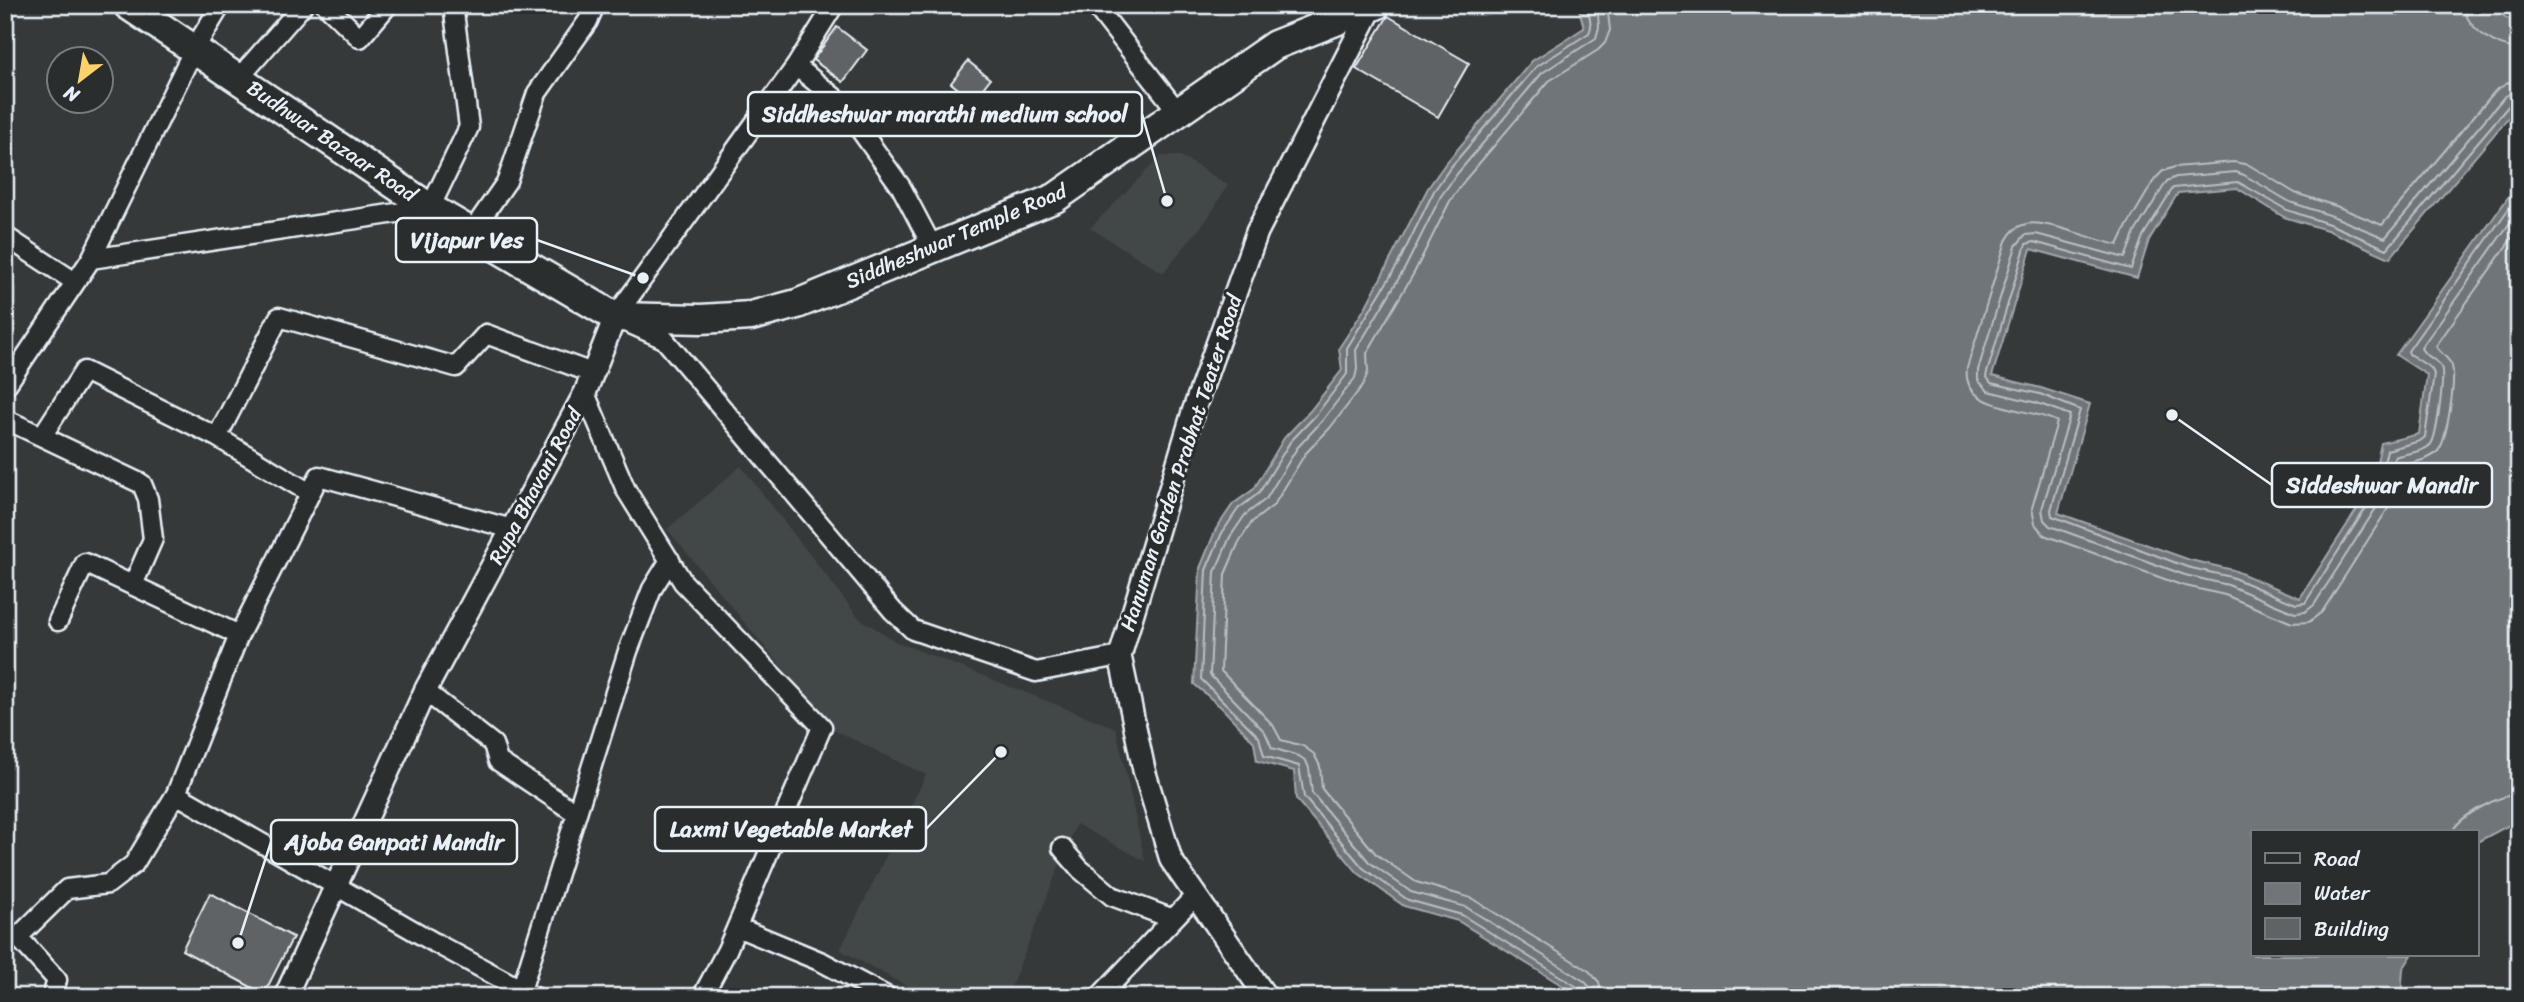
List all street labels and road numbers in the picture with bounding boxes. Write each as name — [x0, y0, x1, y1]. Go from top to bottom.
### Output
street label: Budhwar Bazaar Road — [239, 70, 427, 214]
street label: Siddheshwar Temple Road — [839, 171, 1075, 300]
street label: Hanuman Garden Prabhat Teater Road — [1109, 288, 1254, 636]
street label: Rupa Bhavani Road — [477, 399, 593, 572]

